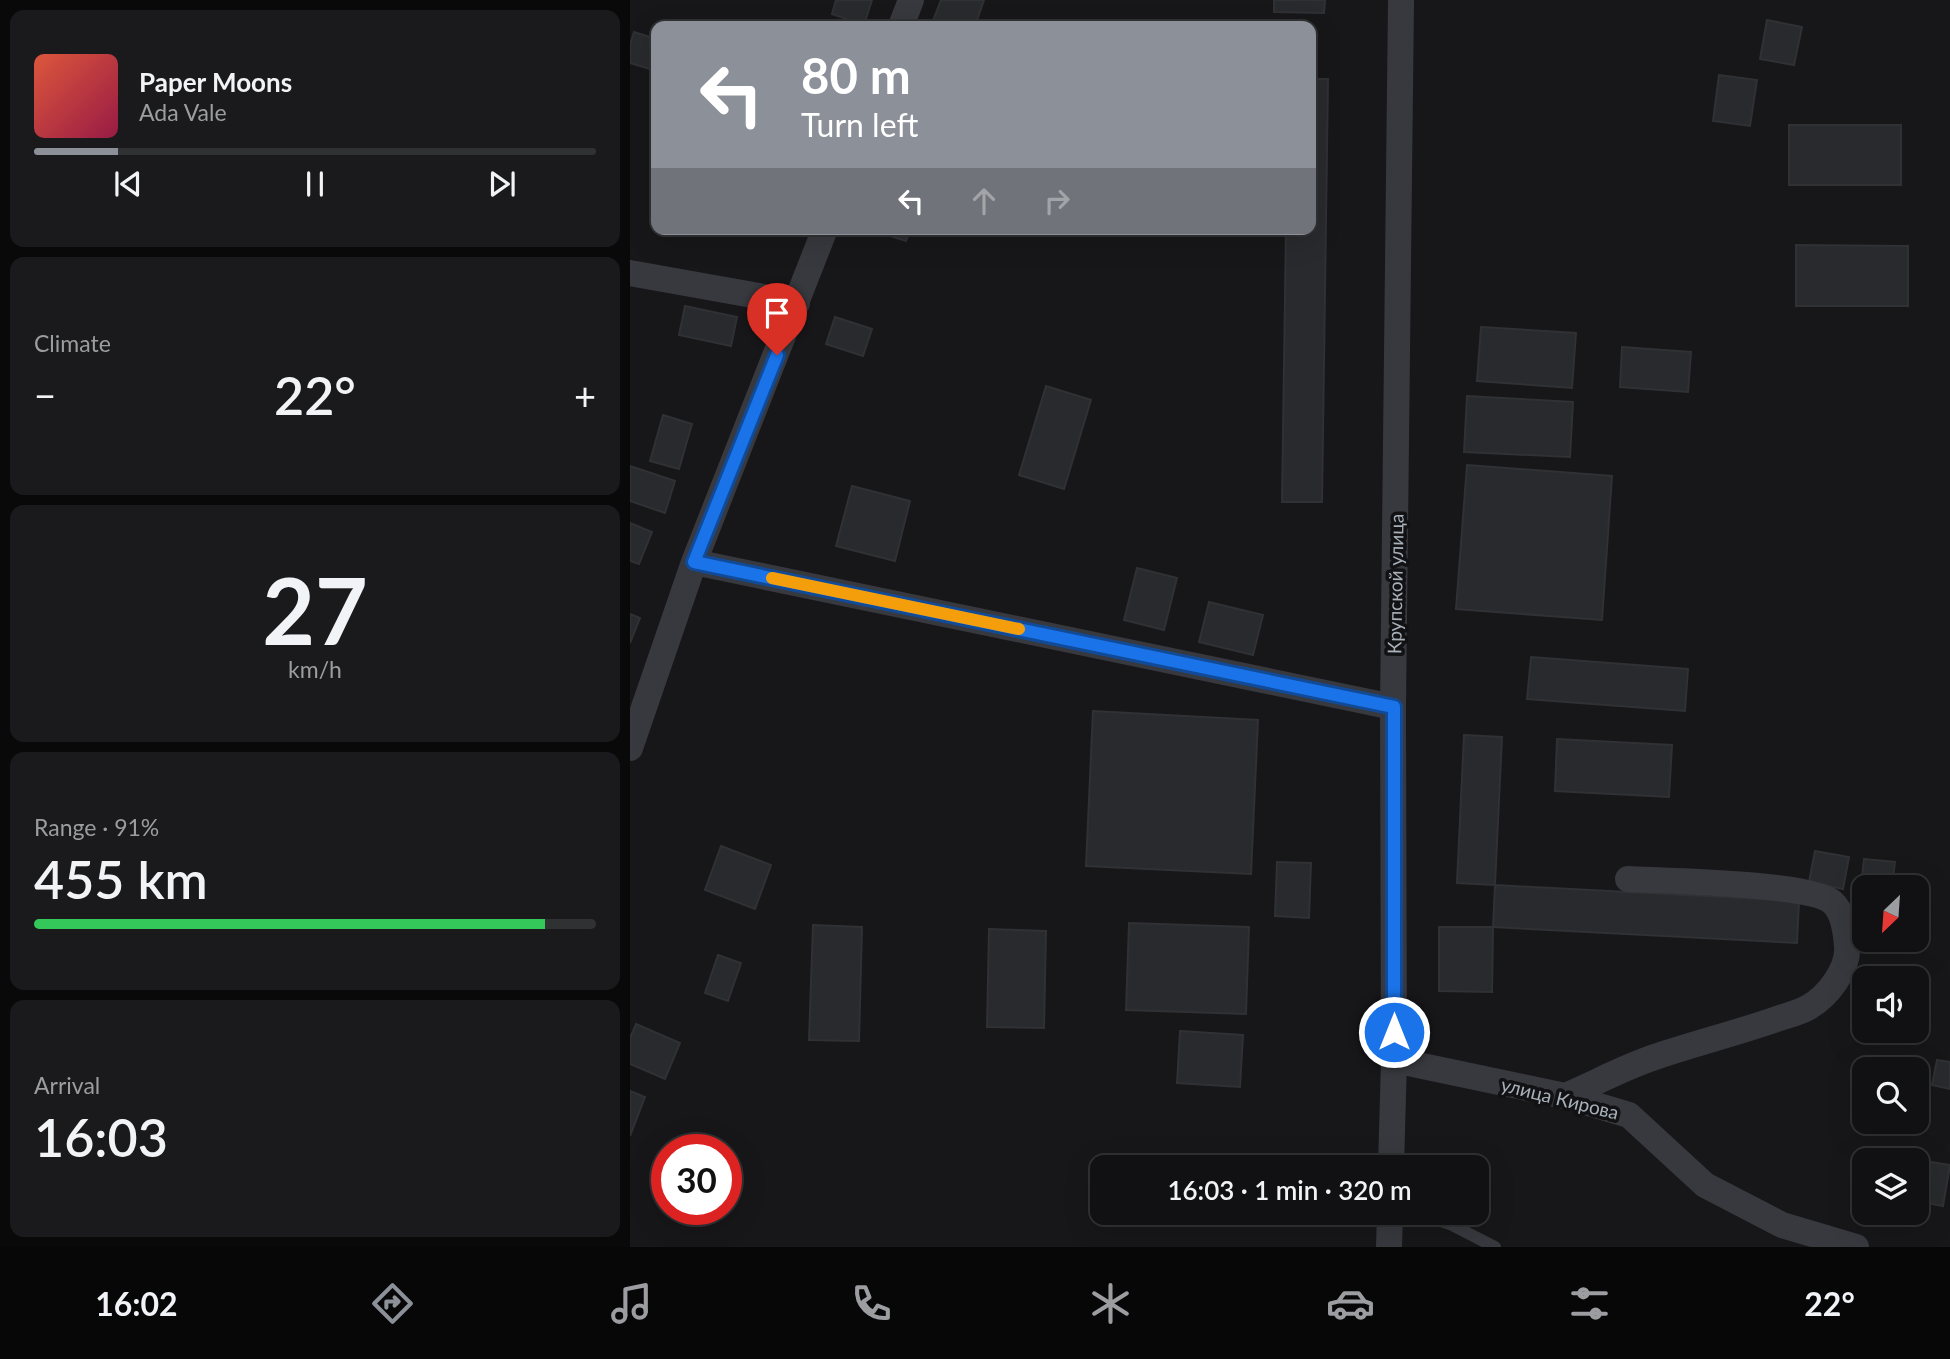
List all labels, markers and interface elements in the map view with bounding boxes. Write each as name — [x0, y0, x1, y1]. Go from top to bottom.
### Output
text: 80 m — [801, 46, 911, 104]
icon: left — [686, 49, 777, 140]
text: Paper Moons — [139, 66, 292, 98]
text: Ada Vale — [139, 98, 227, 126]
text: Turn left — [801, 105, 918, 144]
icon: previous — [109, 165, 147, 203]
icon: pause — [296, 165, 334, 203]
icon: next — [483, 165, 521, 203]
icon: left — [892, 182, 930, 220]
icon: ahead — [965, 182, 1003, 220]
icon: right — [1038, 182, 1076, 220]
pin — [747, 283, 807, 355]
icon: arrive — [758, 294, 796, 332]
text: Climate — [34, 329, 111, 357]
text: 22° — [274, 364, 356, 426]
text: − — [34, 372, 56, 418]
text: + — [574, 372, 596, 418]
street label: Крупской улица — [1382, 514, 1408, 654]
text: 27 — [262, 555, 368, 664]
text: km/h — [288, 655, 342, 683]
text: Range · 91% — [34, 813, 159, 841]
text: 455 km — [34, 848, 208, 910]
north arrow — [1852, 875, 1928, 952]
map controls — [1852, 875, 1929, 1225]
button: sound — [1852, 966, 1929, 1043]
position arrow — [1357, 995, 1431, 1069]
button: search — [1852, 1057, 1929, 1134]
text: Arrival — [34, 1071, 100, 1099]
street label: улица Кирова — [1499, 1072, 1621, 1124]
text: 16:03 — [34, 1106, 168, 1168]
speed limit sign: 30 — [651, 1134, 742, 1225]
button: layers — [1852, 1148, 1929, 1225]
text: 16:03 · 1 min · 320 m — [1167, 1174, 1412, 1206]
icon: directions — [368, 1279, 417, 1328]
icon: music — [607, 1279, 656, 1328]
icon: phone — [847, 1279, 896, 1328]
icon: climate — [1086, 1279, 1135, 1328]
icon: car — [1326, 1279, 1375, 1328]
icon: filters — [1565, 1279, 1614, 1328]
text: 16:02 — [95, 1284, 178, 1323]
text: 22° — [1804, 1284, 1855, 1323]

